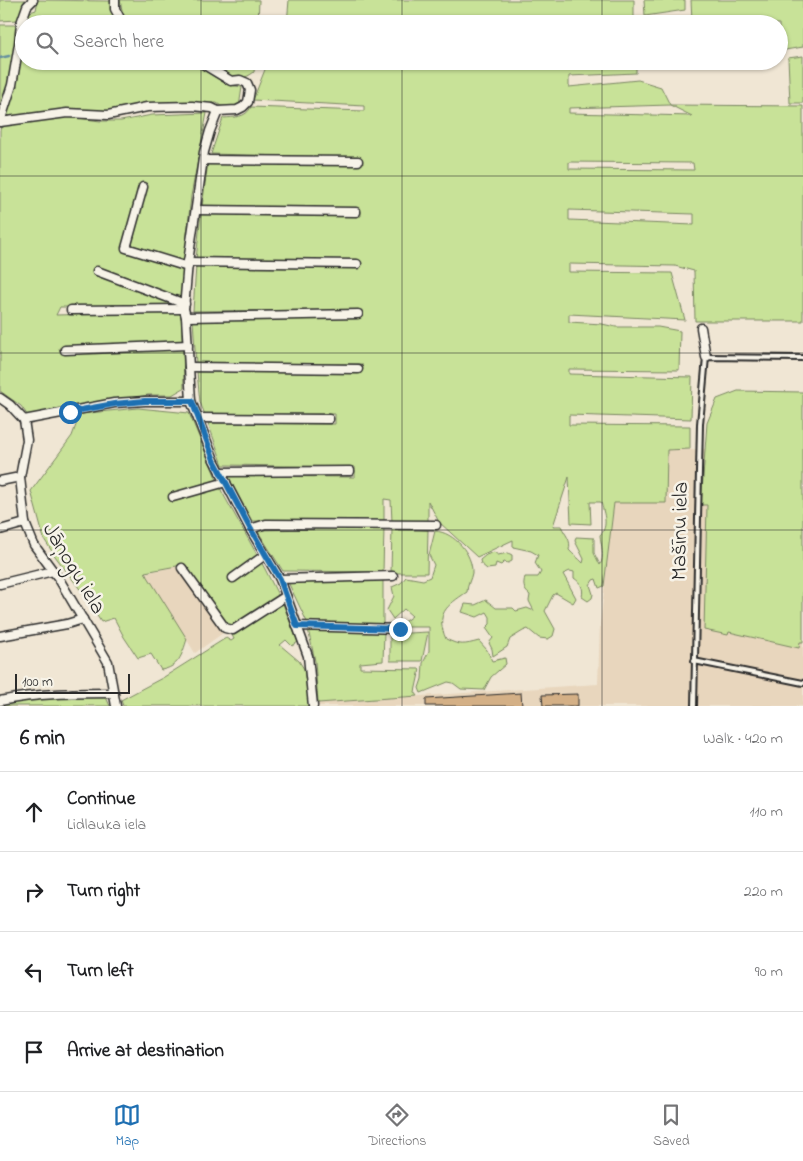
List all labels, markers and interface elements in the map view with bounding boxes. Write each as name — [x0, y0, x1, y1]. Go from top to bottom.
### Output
search box — [15, 15, 788, 70]
icon: search — [33, 29, 61, 57]
text: Search here — [73, 29, 164, 56]
route start — [59, 401, 82, 424]
street label: Mašīnu iela — [664, 481, 698, 581]
street label: Jāņogu iela — [32, 517, 113, 621]
route end — [389, 618, 412, 641]
scale bar — [15, 671, 130, 694]
text: 100 m — [22, 672, 53, 693]
text: 6 min — [20, 724, 65, 754]
text: Walk · 420 m — [703, 727, 783, 751]
text: Continue — [67, 786, 135, 813]
icon: ahead — [20, 798, 48, 826]
text: 110 m — [749, 800, 783, 824]
text: Lidlauka iela — [67, 813, 146, 837]
icon: right — [20, 878, 48, 906]
text: Turn right — [67, 878, 140, 905]
text: 220 m — [744, 880, 783, 904]
icon: left — [20, 958, 48, 986]
text: Turn left — [67, 958, 134, 985]
text: 90 m — [755, 960, 783, 984]
icon: arrive — [20, 1038, 48, 1066]
text: Arrive at destination — [67, 1038, 224, 1065]
tab: Map — [113, 1101, 141, 1152]
tab: Directions — [368, 1101, 426, 1152]
tab: Saved — [653, 1101, 690, 1152]

